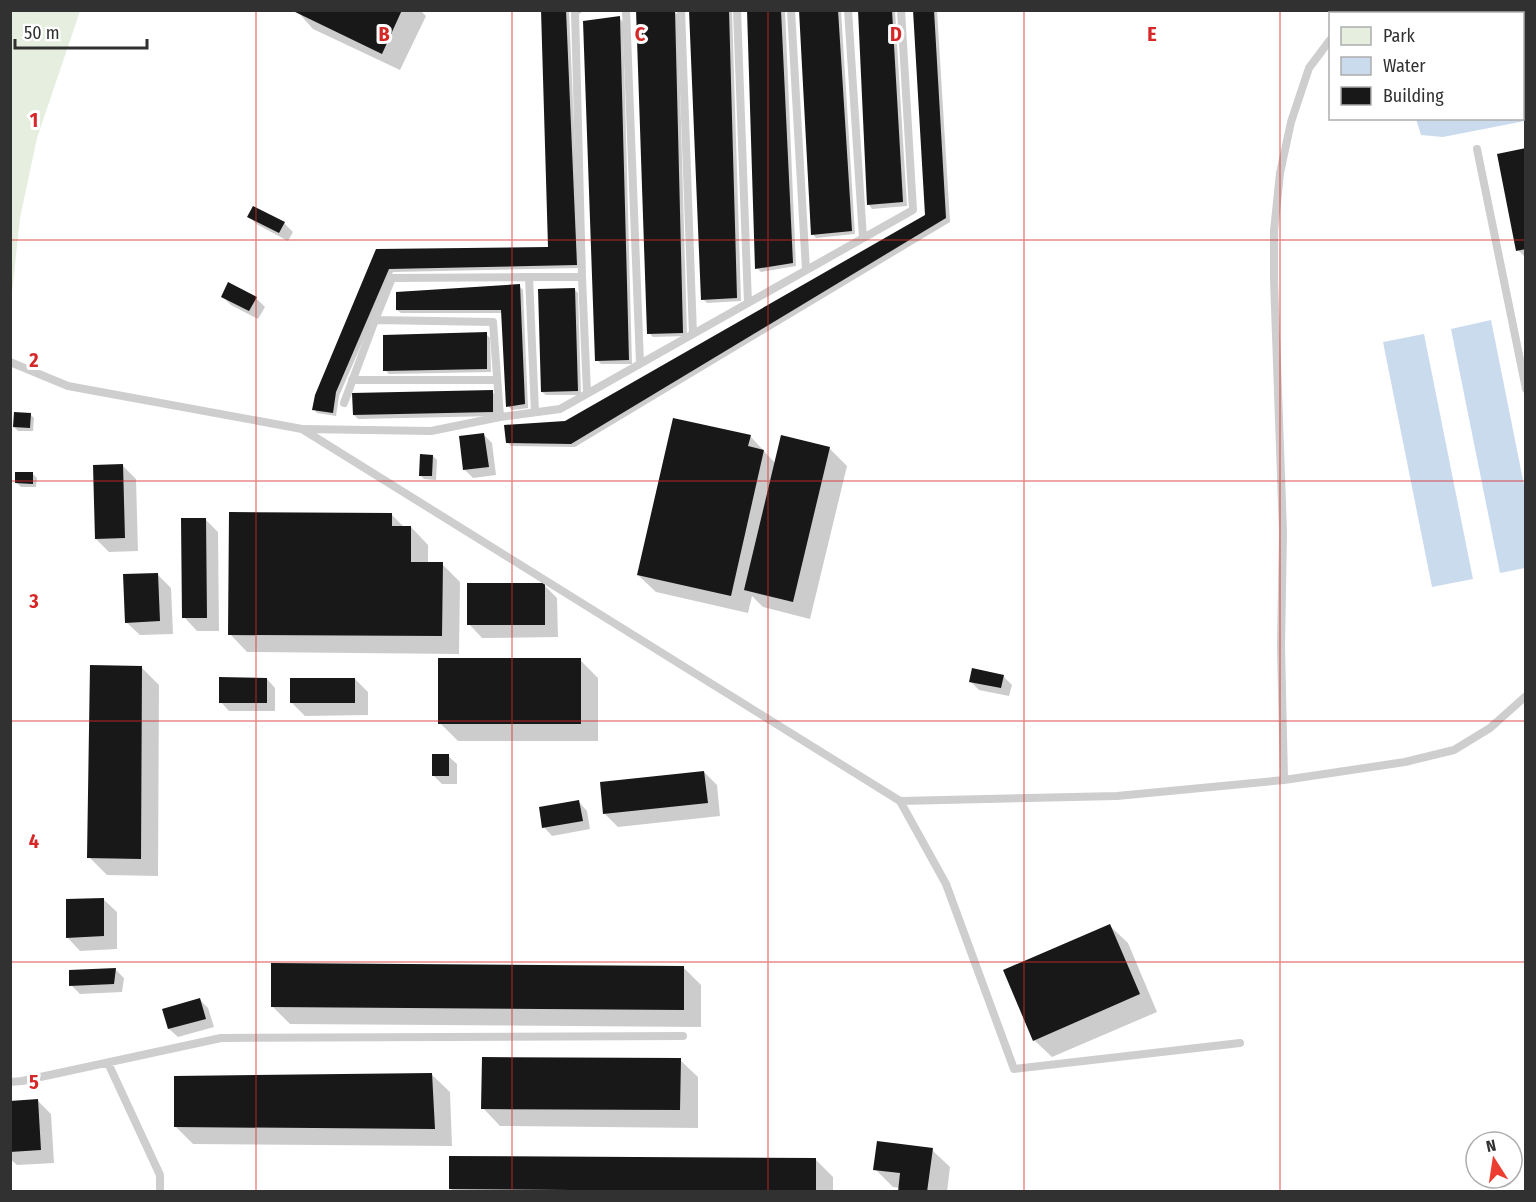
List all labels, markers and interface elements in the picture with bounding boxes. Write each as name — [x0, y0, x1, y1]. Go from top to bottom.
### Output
scale bar — [15, 12, 147, 50]
legend — [1329, 12, 1524, 120]
text: 50 m — [24, 22, 60, 44]
text: B — [378, 22, 390, 46]
text: C — [635, 22, 646, 46]
text: D — [890, 22, 902, 46]
text: E — [1147, 22, 1157, 46]
text: Park — [1383, 25, 1416, 47]
text: Water — [1383, 55, 1426, 77]
text: Building — [1383, 85, 1444, 107]
text: 1 — [30, 108, 38, 132]
text: 2 — [28, 348, 39, 372]
text: 3 — [28, 589, 39, 613]
text: 4 — [29, 829, 39, 853]
text: 5 — [29, 1070, 39, 1094]
north arrow — [1464, 1130, 1524, 1190]
text: N — [1484, 1136, 1498, 1156]

